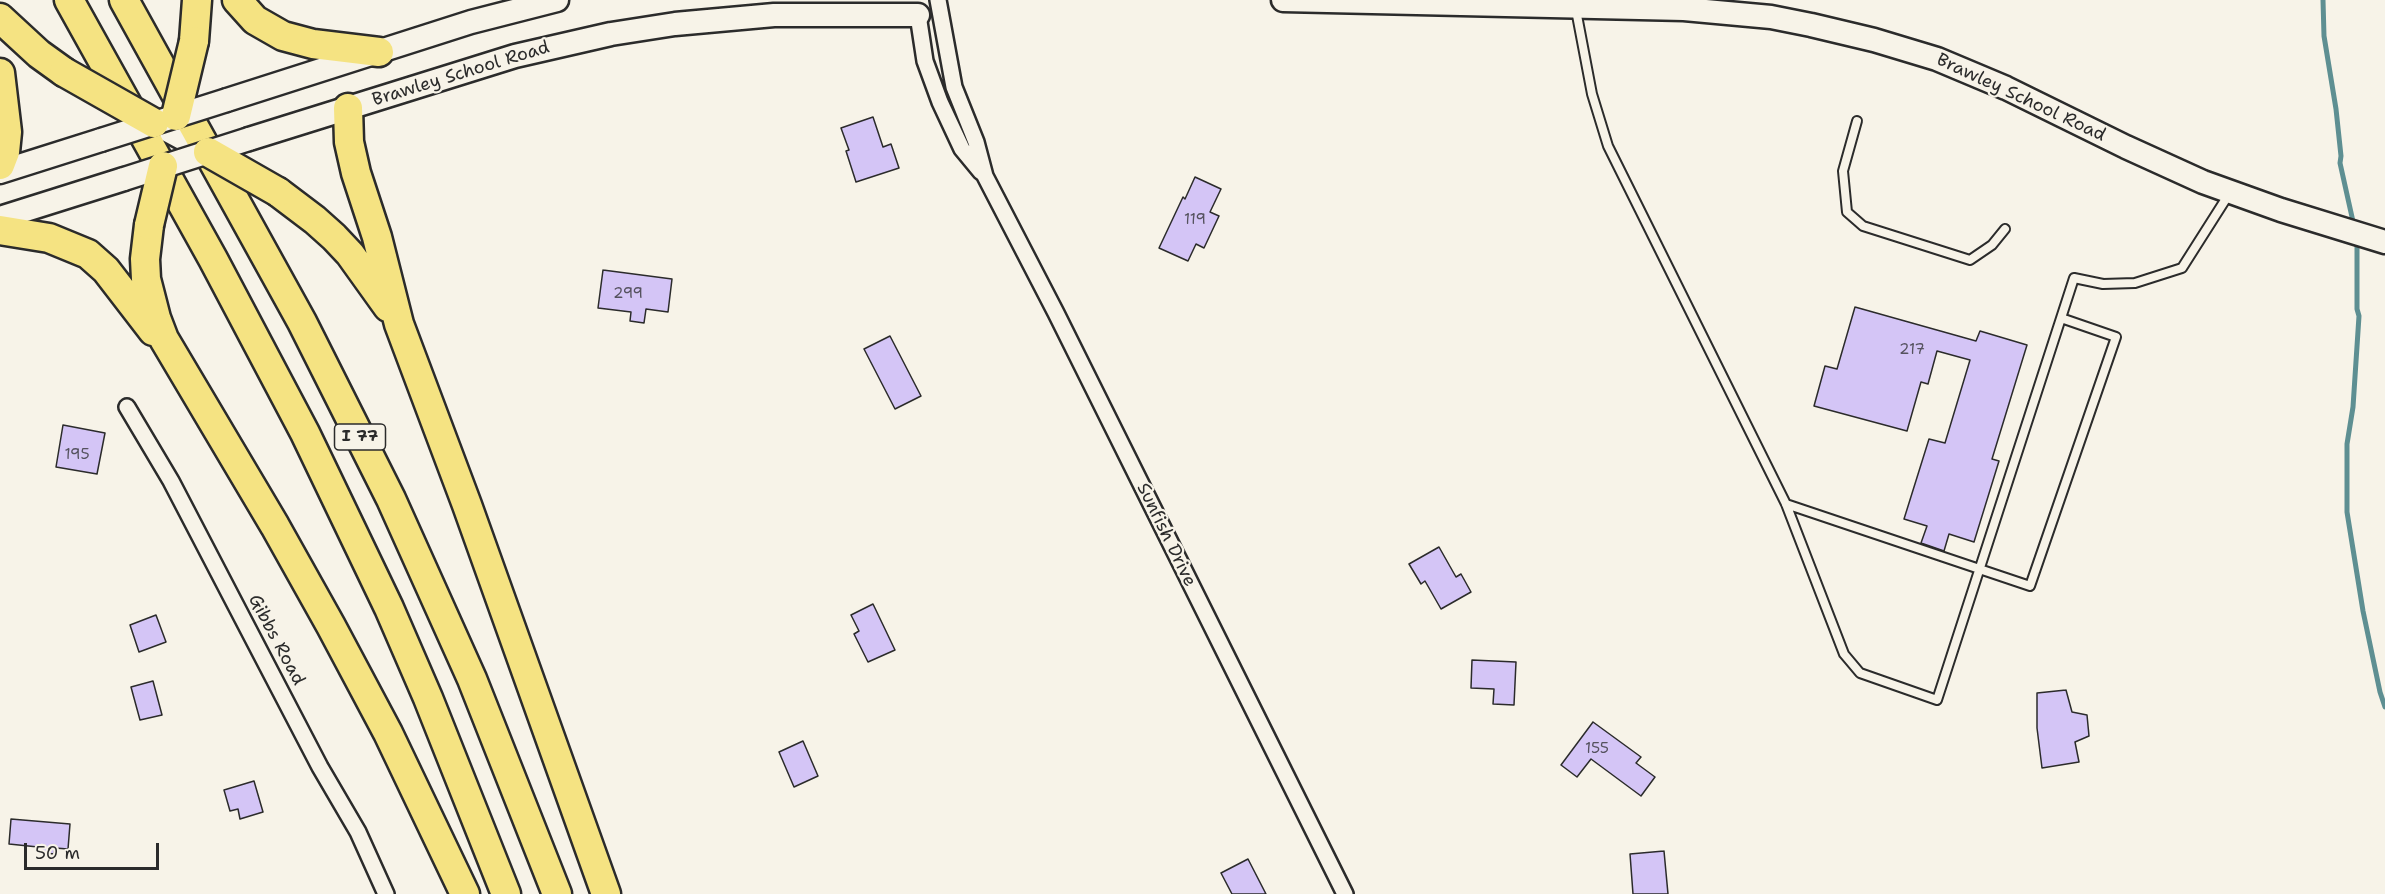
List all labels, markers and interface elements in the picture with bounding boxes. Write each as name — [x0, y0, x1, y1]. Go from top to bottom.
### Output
street label: Brawley School Road — [370, 37, 552, 111]
street label: Brawley School Road — [1933, 49, 2109, 147]
house number: 119 — [1184, 211, 1206, 229]
house number: 299 — [613, 285, 643, 303]
house number: 217 — [1899, 341, 1925, 359]
road number: I 77 — [334, 424, 386, 450]
house number: 195 — [64, 446, 90, 464]
street label: Sunfish Drive — [1132, 480, 1200, 590]
street label: Gibbs Road — [243, 591, 309, 689]
house number: 155 — [1585, 740, 1609, 758]
scale bar — [27, 831, 162, 869]
text: 50 m — [35, 841, 80, 865]

